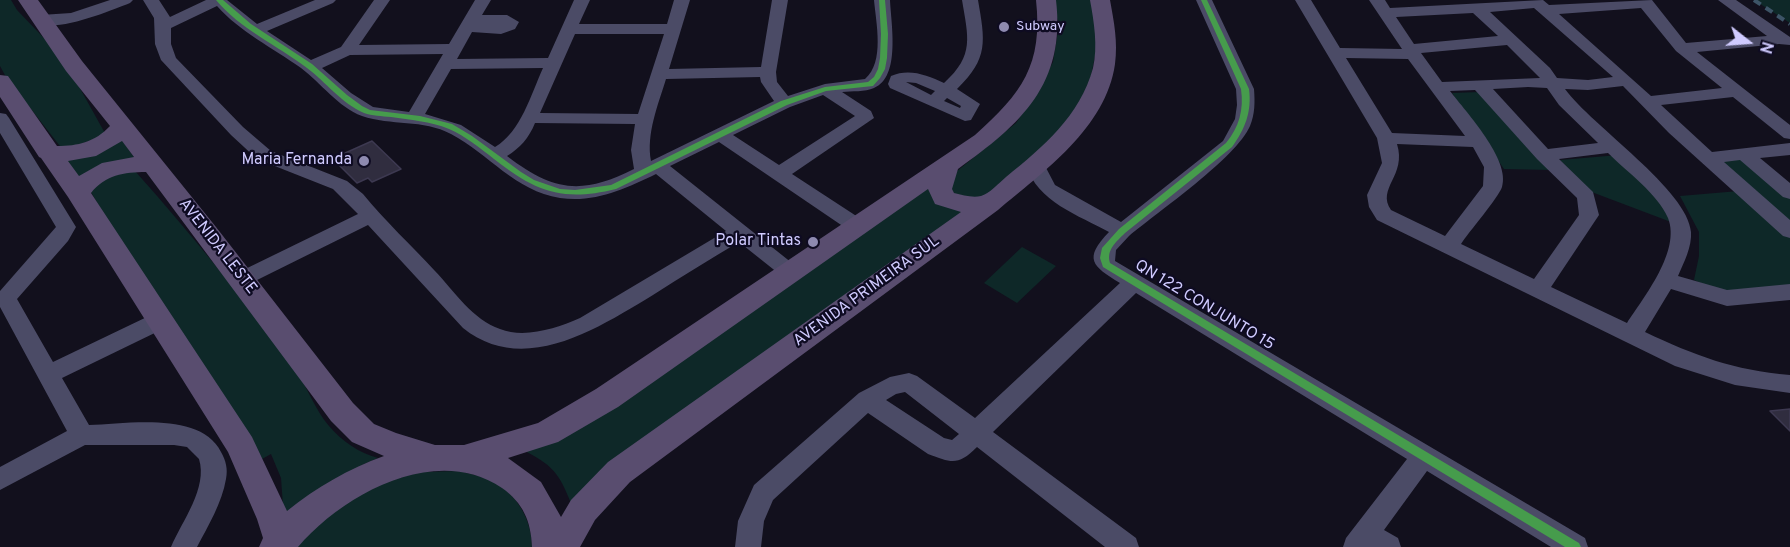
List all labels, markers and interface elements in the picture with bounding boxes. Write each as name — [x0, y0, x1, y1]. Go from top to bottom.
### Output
north arrow — [1718, 12, 1778, 72]
place label: Subway — [1016, 19, 1065, 35]
marker: Subway — [997, 20, 1011, 34]
text: N — [1754, 39, 1776, 56]
place label: Maria Fernanda — [242, 151, 352, 171]
marker: Maria Fernanda — [357, 154, 371, 168]
street label: AVENIDA LESTE — [174, 195, 260, 299]
place label: Polar Tintas — [715, 232, 801, 252]
street label: AVENIDA PRIMEIRA SUL — [790, 233, 944, 351]
marker: Polar Tintas — [806, 235, 820, 249]
street label: QN 122 CONJUNTO 15 — [1131, 257, 1277, 355]

